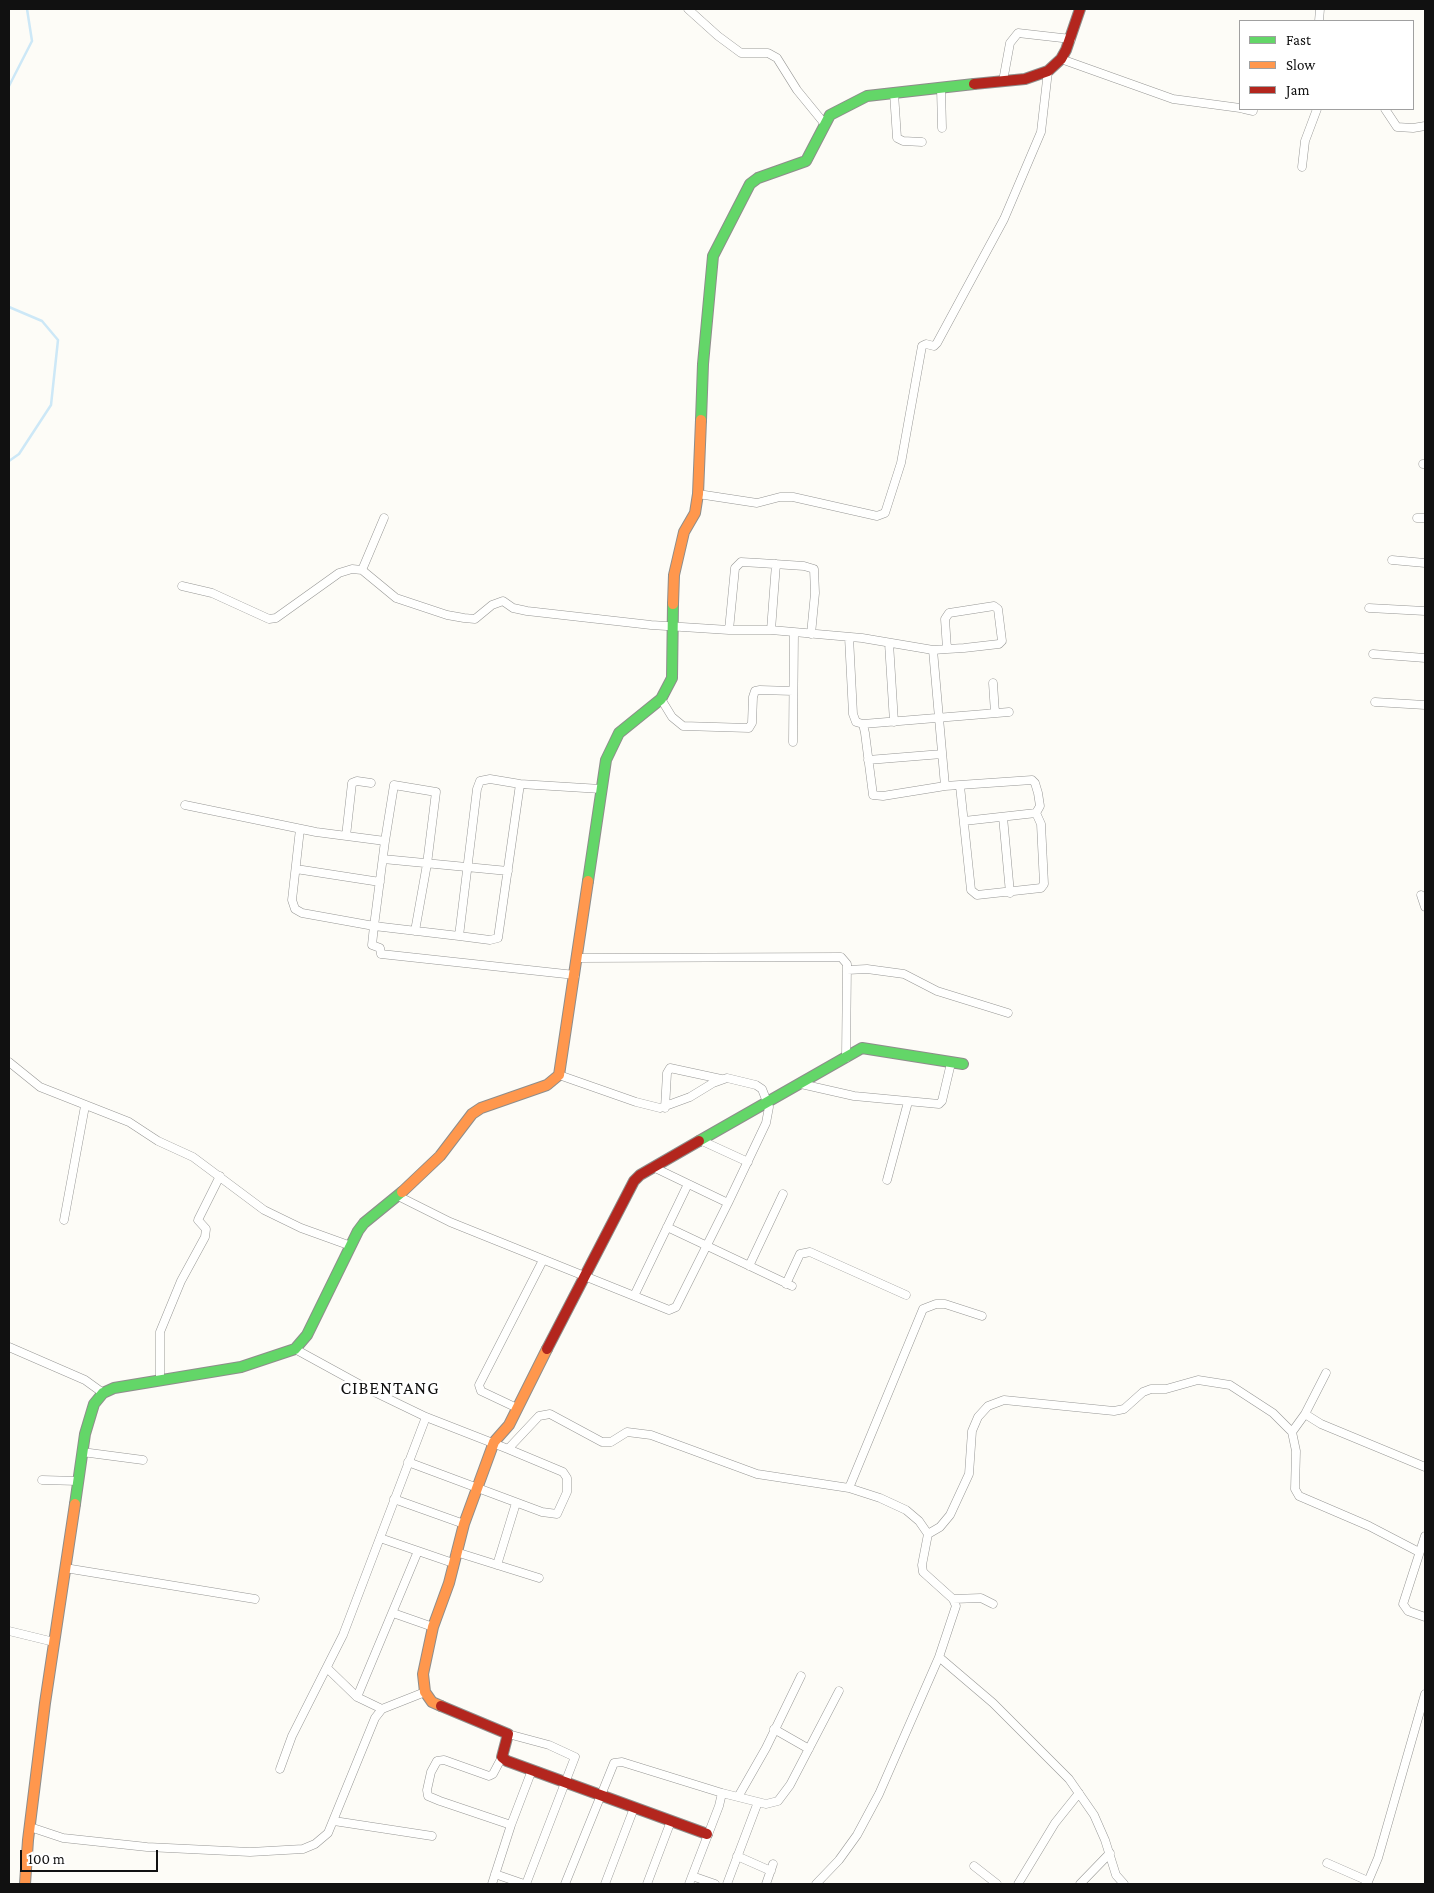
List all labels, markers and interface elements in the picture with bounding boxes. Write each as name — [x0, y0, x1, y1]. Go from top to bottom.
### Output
legend — [1239, 20, 1414, 110]
text: Fast — [1286, 32, 1311, 48]
text: Slow — [1286, 57, 1315, 73]
text: Jam — [1286, 82, 1309, 98]
district label: CIBENTANG — [339, 1377, 441, 1399]
scale bar — [22, 1840, 160, 1872]
text: 100 m — [28, 1851, 65, 1867]

